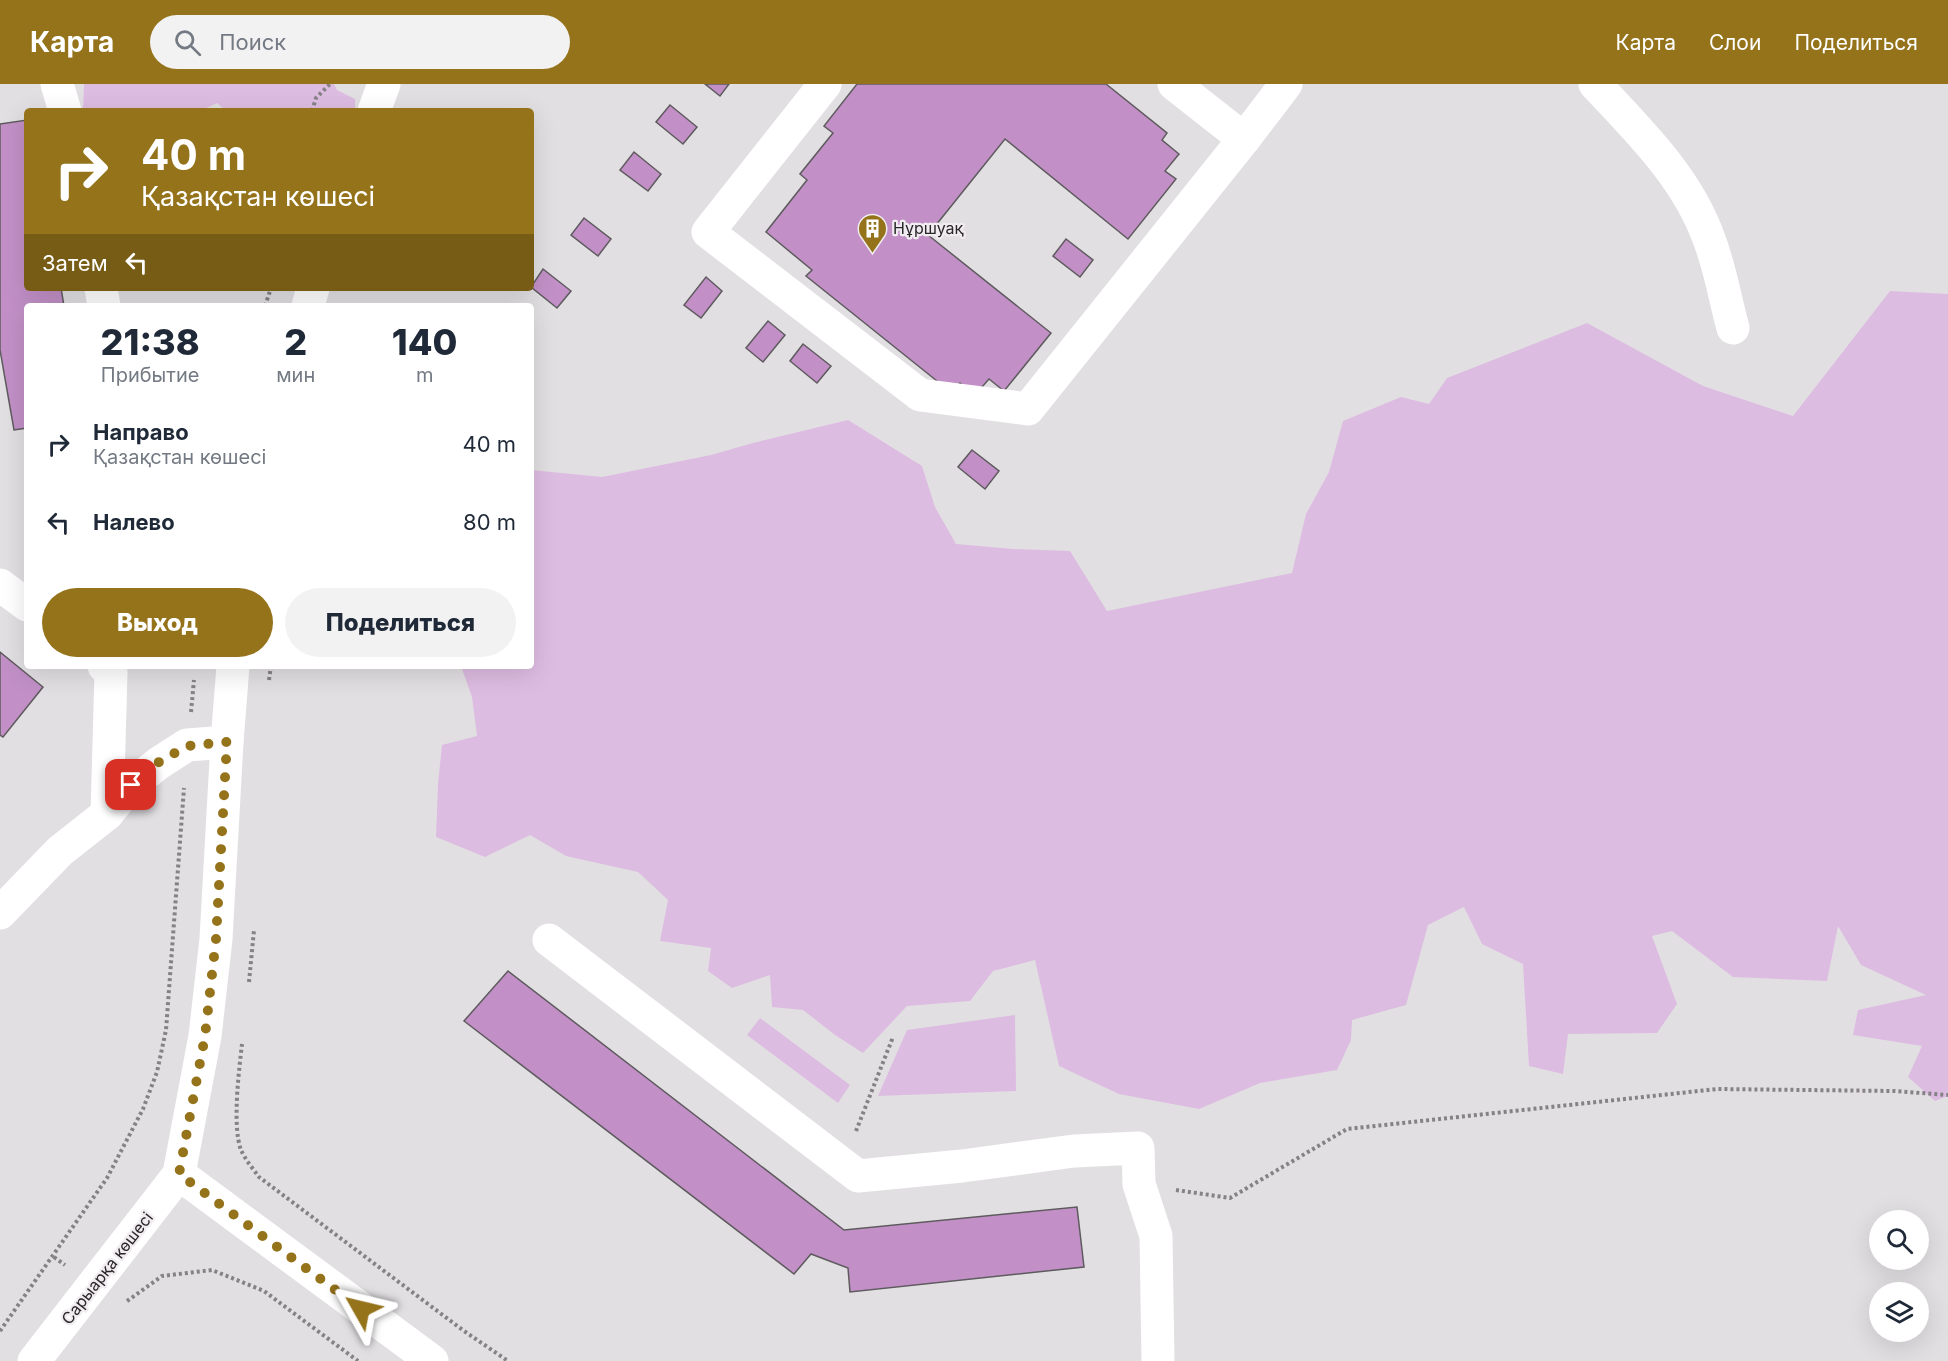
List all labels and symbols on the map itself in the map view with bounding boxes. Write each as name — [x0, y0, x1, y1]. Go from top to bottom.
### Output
building icon: Нұршуақ — [856, 212, 888, 254]
place label: Нұршуақ — [893, 218, 964, 238]
pin — [105, 759, 156, 810]
street label: Сарыарқа көшесі — [57, 1208, 157, 1328]
position arrow — [329, 1277, 393, 1341]

